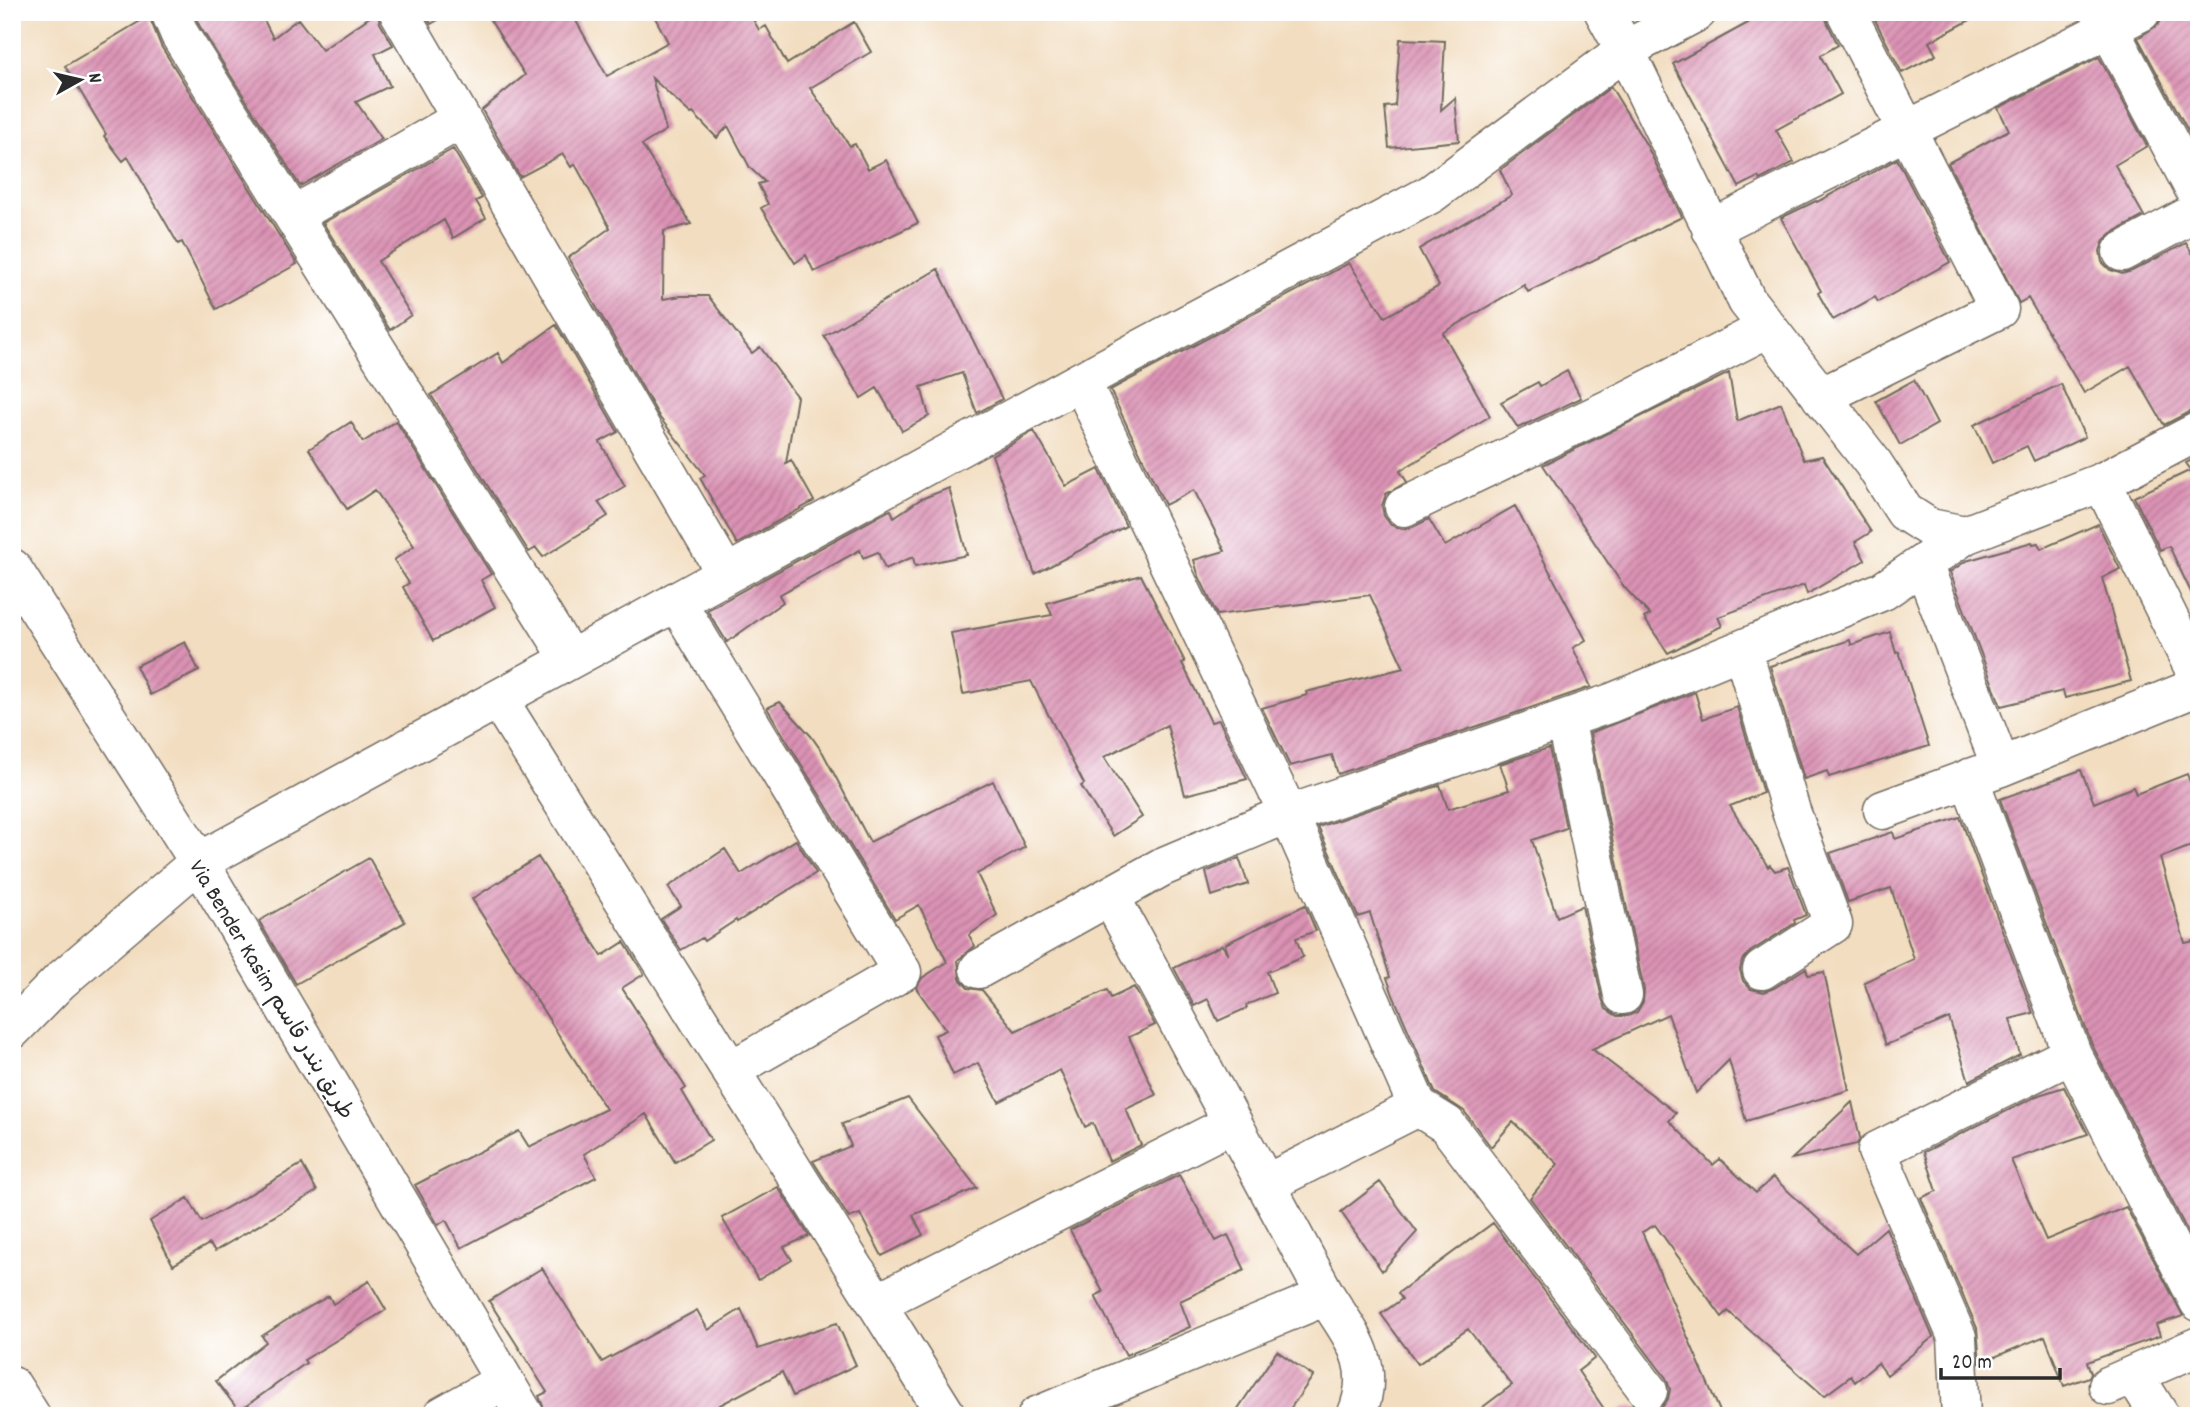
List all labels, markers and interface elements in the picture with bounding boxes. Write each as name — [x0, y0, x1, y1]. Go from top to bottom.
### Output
north arrow — [46, 46, 116, 116]
text: N — [79, 72, 107, 85]
street label: Via Bender Kasim طريق بندر قاسم — [179, 855, 361, 1127]
scale bar — [1941, 1337, 2060, 1381]
text: 20 m — [1952, 1349, 1992, 1379]

